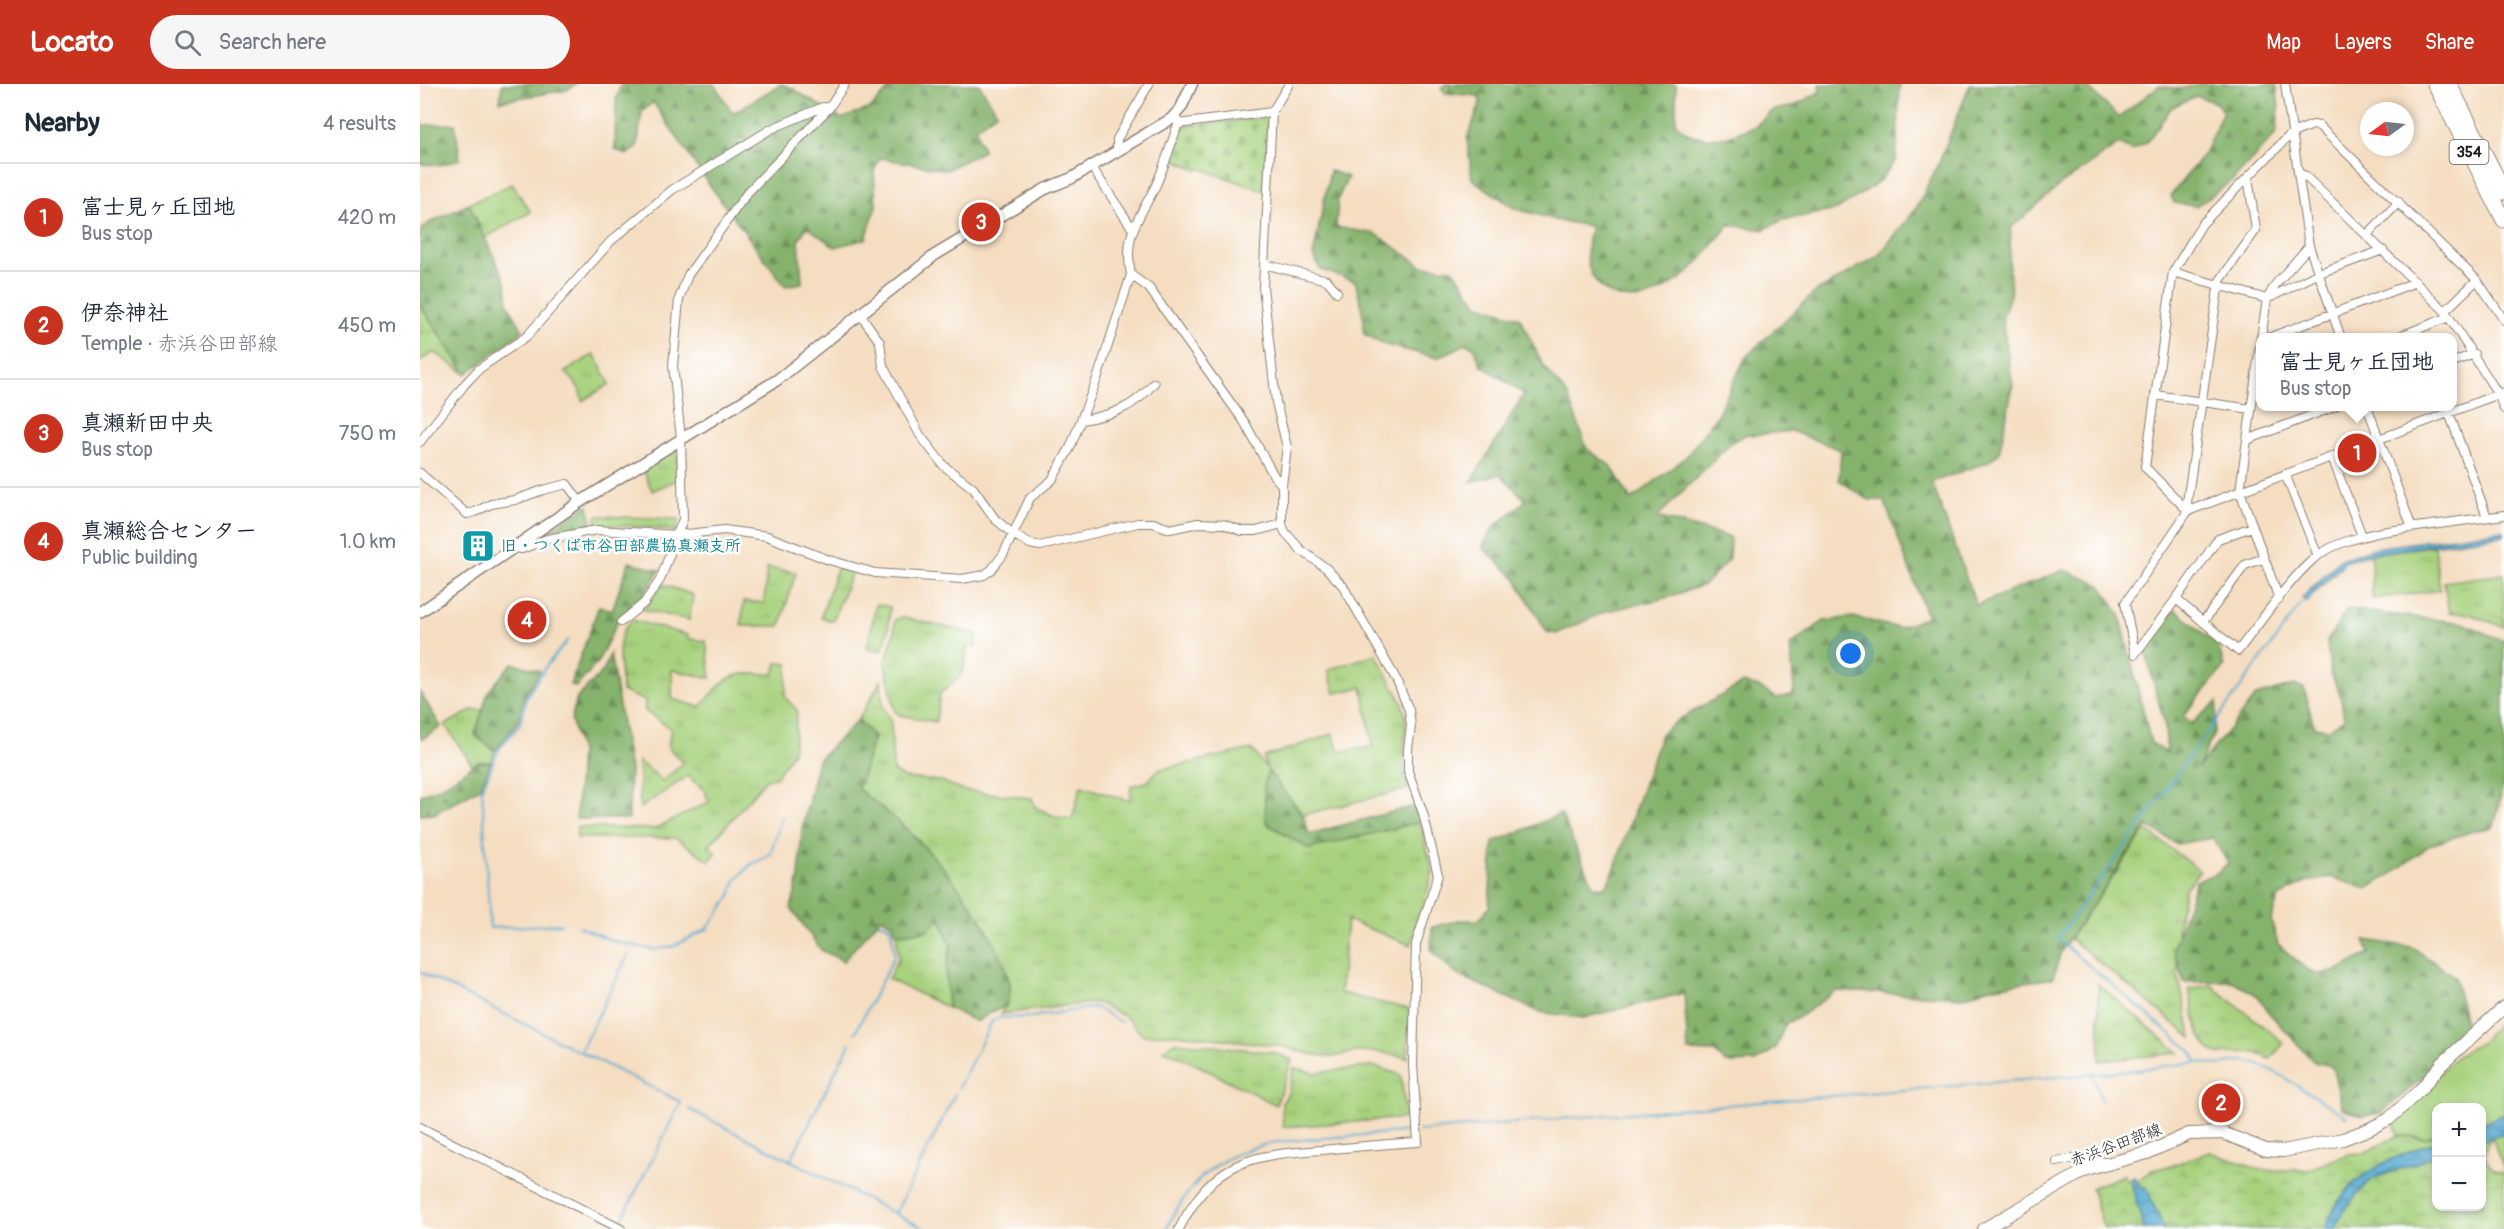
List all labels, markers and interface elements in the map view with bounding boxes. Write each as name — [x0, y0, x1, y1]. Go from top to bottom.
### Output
search box — [150, 15, 570, 69]
text: Locato — [30, 25, 114, 60]
icon: search — [171, 26, 204, 59]
text: Search here — [219, 28, 326, 56]
text: Map — [2266, 29, 2301, 56]
text: Layers — [2334, 29, 2392, 56]
text: Share — [2425, 29, 2474, 56]
north arrow — [2360, 102, 2414, 156]
text: Nearby — [24, 107, 100, 139]
text: 4 results — [323, 111, 396, 136]
road number: 354 — [2450, 140, 2488, 164]
text: 富士見ヶ丘団地 — [81, 193, 235, 221]
pin: 3 — [962, 200, 1000, 244]
text: 1 — [40, 205, 47, 230]
text: 420 m — [337, 205, 396, 230]
text: Bus stop — [81, 221, 153, 246]
text: 伊奈神社 — [81, 299, 169, 327]
text: 2 — [38, 313, 49, 338]
text: 450 m — [338, 313, 396, 338]
text: Temple · 赤浜谷田部線 — [81, 331, 278, 356]
popup — [2256, 333, 2457, 411]
text: 富士見ヶ丘団地 — [2279, 348, 2434, 376]
text: Bus stop — [2279, 376, 2352, 401]
text: 真瀬新田中央 — [81, 409, 213, 437]
text: 3 — [38, 421, 49, 446]
text: 750 m — [339, 421, 396, 446]
pin: 1 — [2338, 430, 2376, 476]
text: Bus stop — [81, 437, 153, 462]
text: 真瀬総合センター — [81, 517, 257, 545]
building icon: 旧・つくば市谷田部農協真瀬支所 — [460, 528, 496, 564]
text: 4 — [38, 529, 49, 554]
text: 1.0 km — [340, 529, 396, 554]
place label: 旧・つくば市谷田部農協真瀬支所 — [501, 536, 741, 556]
text: Public building — [81, 545, 197, 570]
pin: 4 — [508, 598, 546, 642]
your location — [1836, 639, 1865, 668]
pin: 2 — [2202, 1080, 2240, 1126]
map controls — [2432, 1103, 2486, 1211]
button: + — [2432, 1103, 2486, 1157]
street label: 赤浜谷田部線 — [2067, 1119, 2165, 1171]
button: − — [2432, 1157, 2486, 1211]

